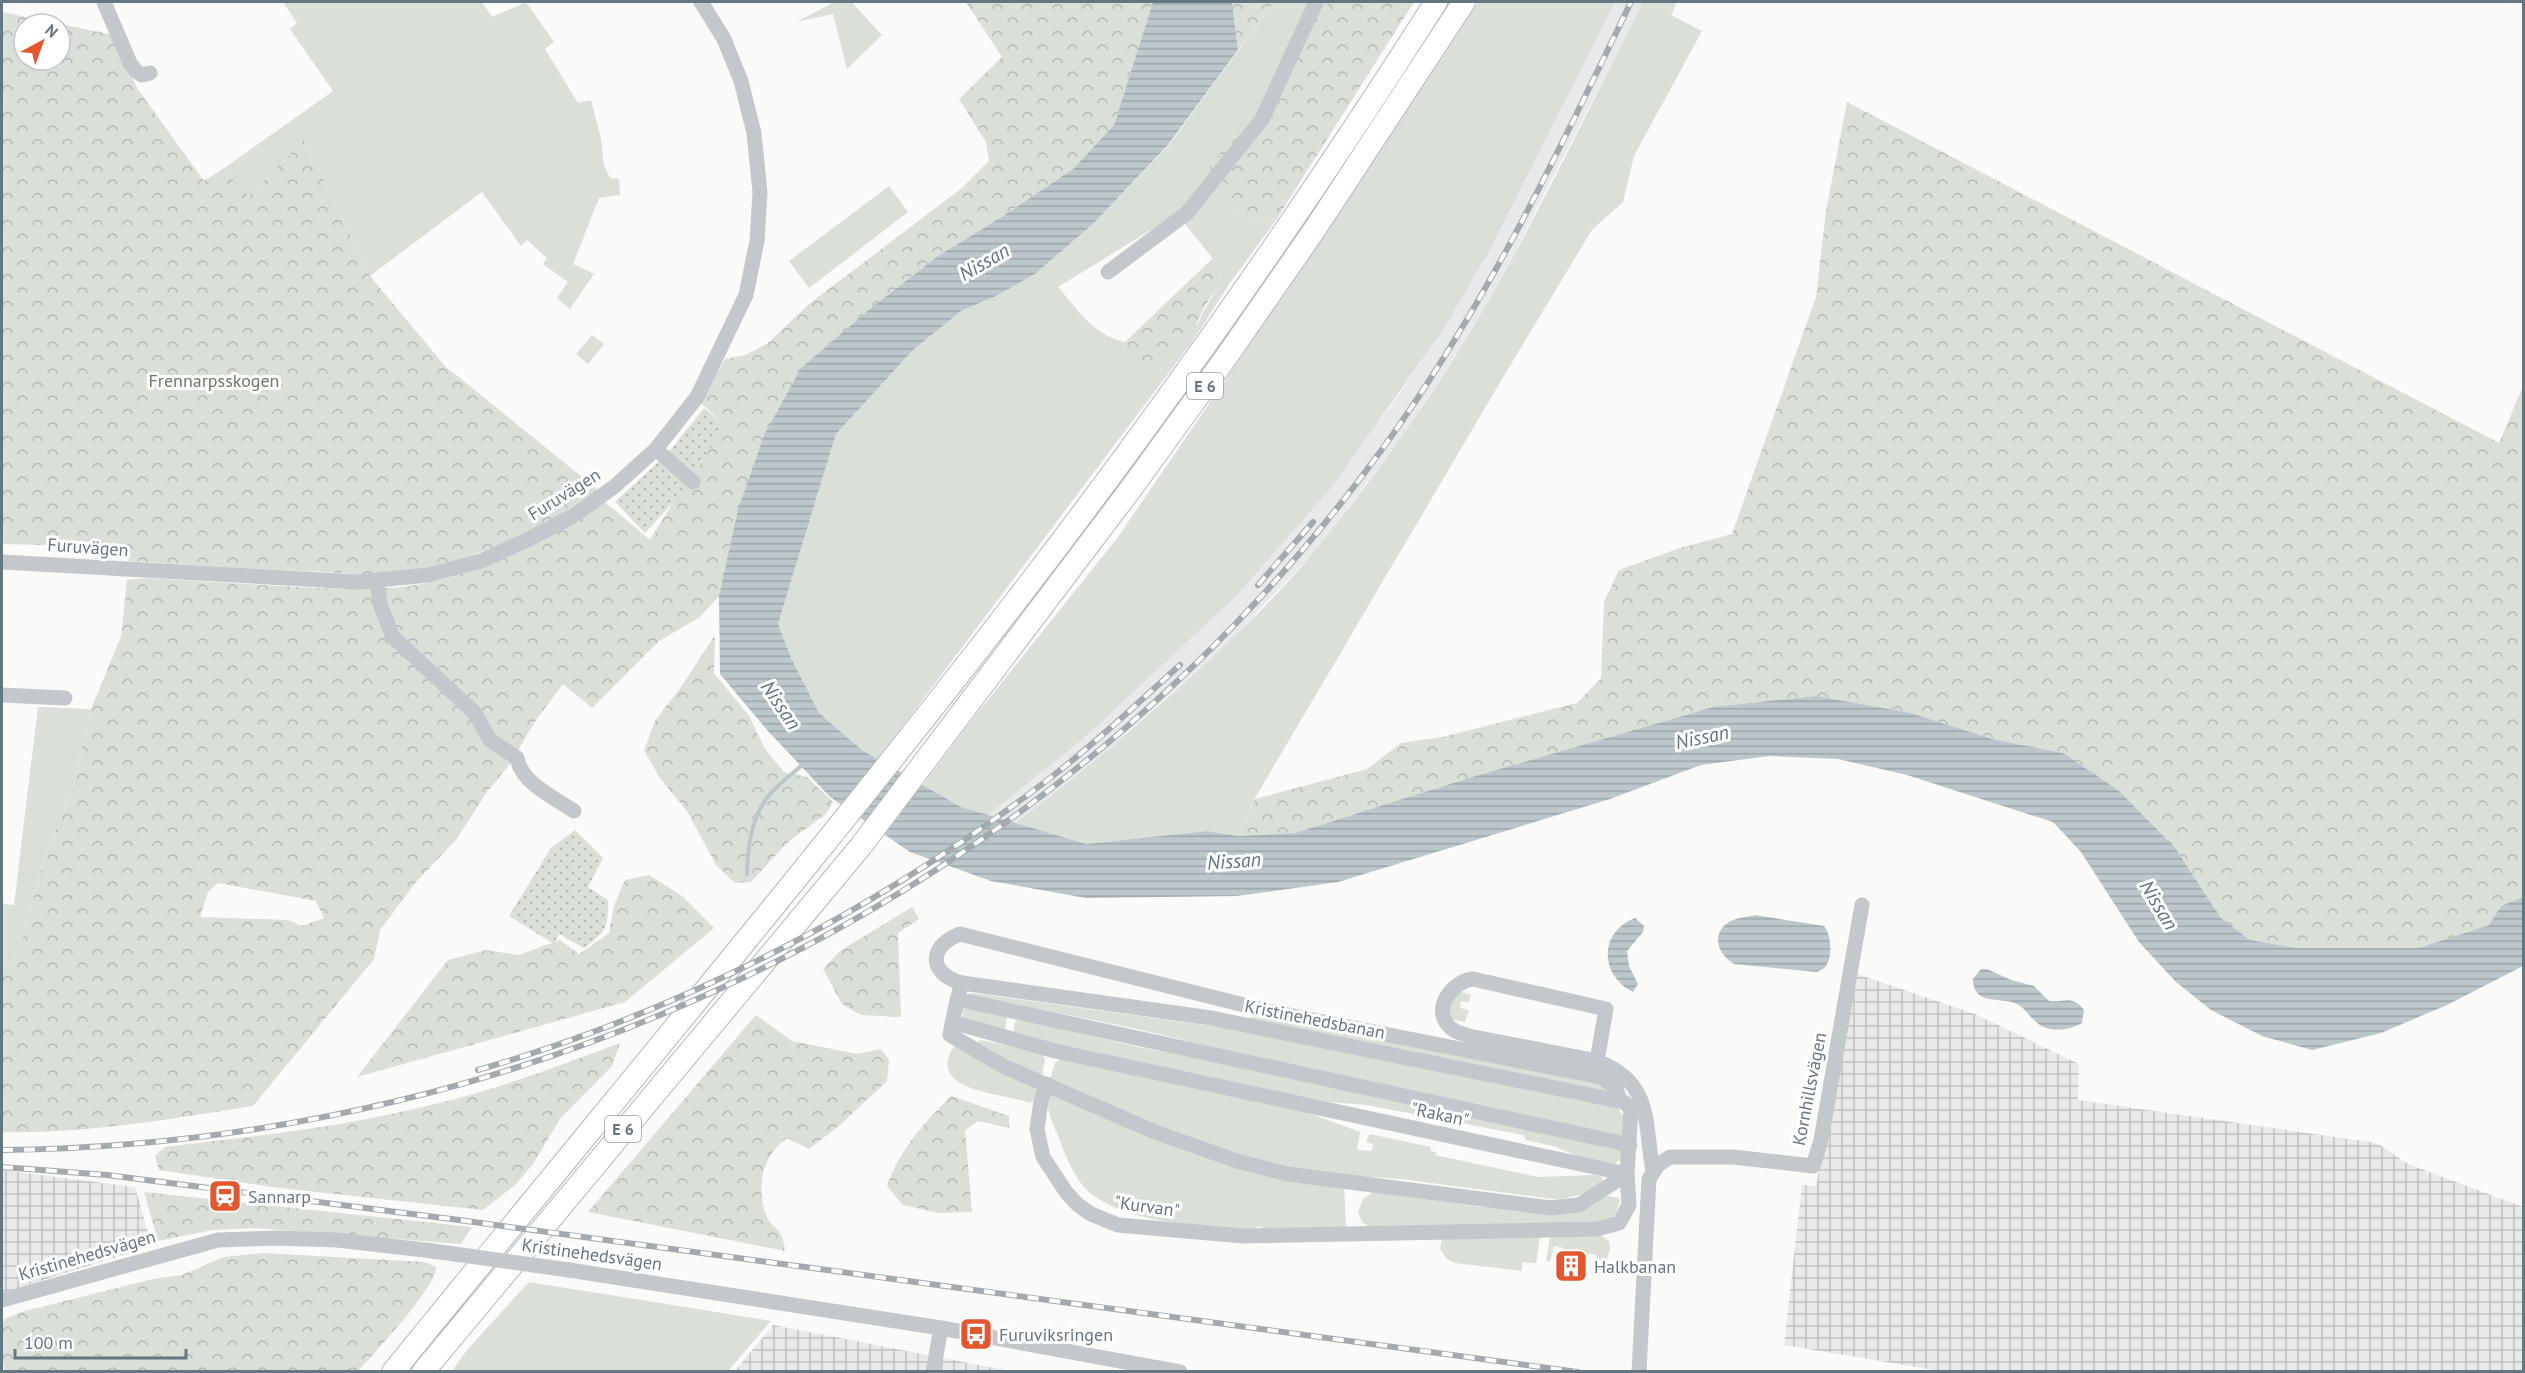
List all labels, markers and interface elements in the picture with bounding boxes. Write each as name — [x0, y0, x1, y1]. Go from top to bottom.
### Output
north arrow — [12, 12, 72, 72]
text: N — [41, 20, 62, 42]
water label: Nissan — [954, 237, 1014, 287]
park label: Frennarpsskogen — [149, 369, 279, 392]
road number: E 6 — [1187, 373, 1223, 399]
street label: Furuvägen — [524, 463, 604, 525]
street label: Furuvägen — [47, 533, 129, 561]
water label: Nissan — [755, 675, 807, 735]
water label: Nissan — [1673, 719, 1731, 755]
water label: Nissan — [1206, 846, 1262, 876]
water label: Nissan — [2134, 875, 2184, 935]
street label: Kristinehedsbanan — [1243, 994, 1387, 1044]
street label: Kornhillsvägen — [1787, 1030, 1831, 1148]
street label: "Rakan" — [1409, 1097, 1471, 1131]
road number: E 6 — [605, 1116, 641, 1142]
station icon: Sannarp — [207, 1178, 243, 1214]
place label: Sannarp — [248, 1185, 311, 1208]
street label: "Kurvan" — [1113, 1190, 1181, 1222]
street label: Kristinehedsvägen — [16, 1224, 158, 1286]
street label: Kristinehedsvägen — [520, 1233, 664, 1275]
building icon: Halkbanan — [1553, 1248, 1589, 1284]
place label: Halkbanan — [1594, 1255, 1676, 1278]
bus stop icon: Furuviksringen — [958, 1316, 994, 1352]
scale bar — [15, 1322, 186, 1360]
place label: Furuviksringen — [999, 1323, 1113, 1346]
text: 100 m — [24, 1331, 73, 1354]

